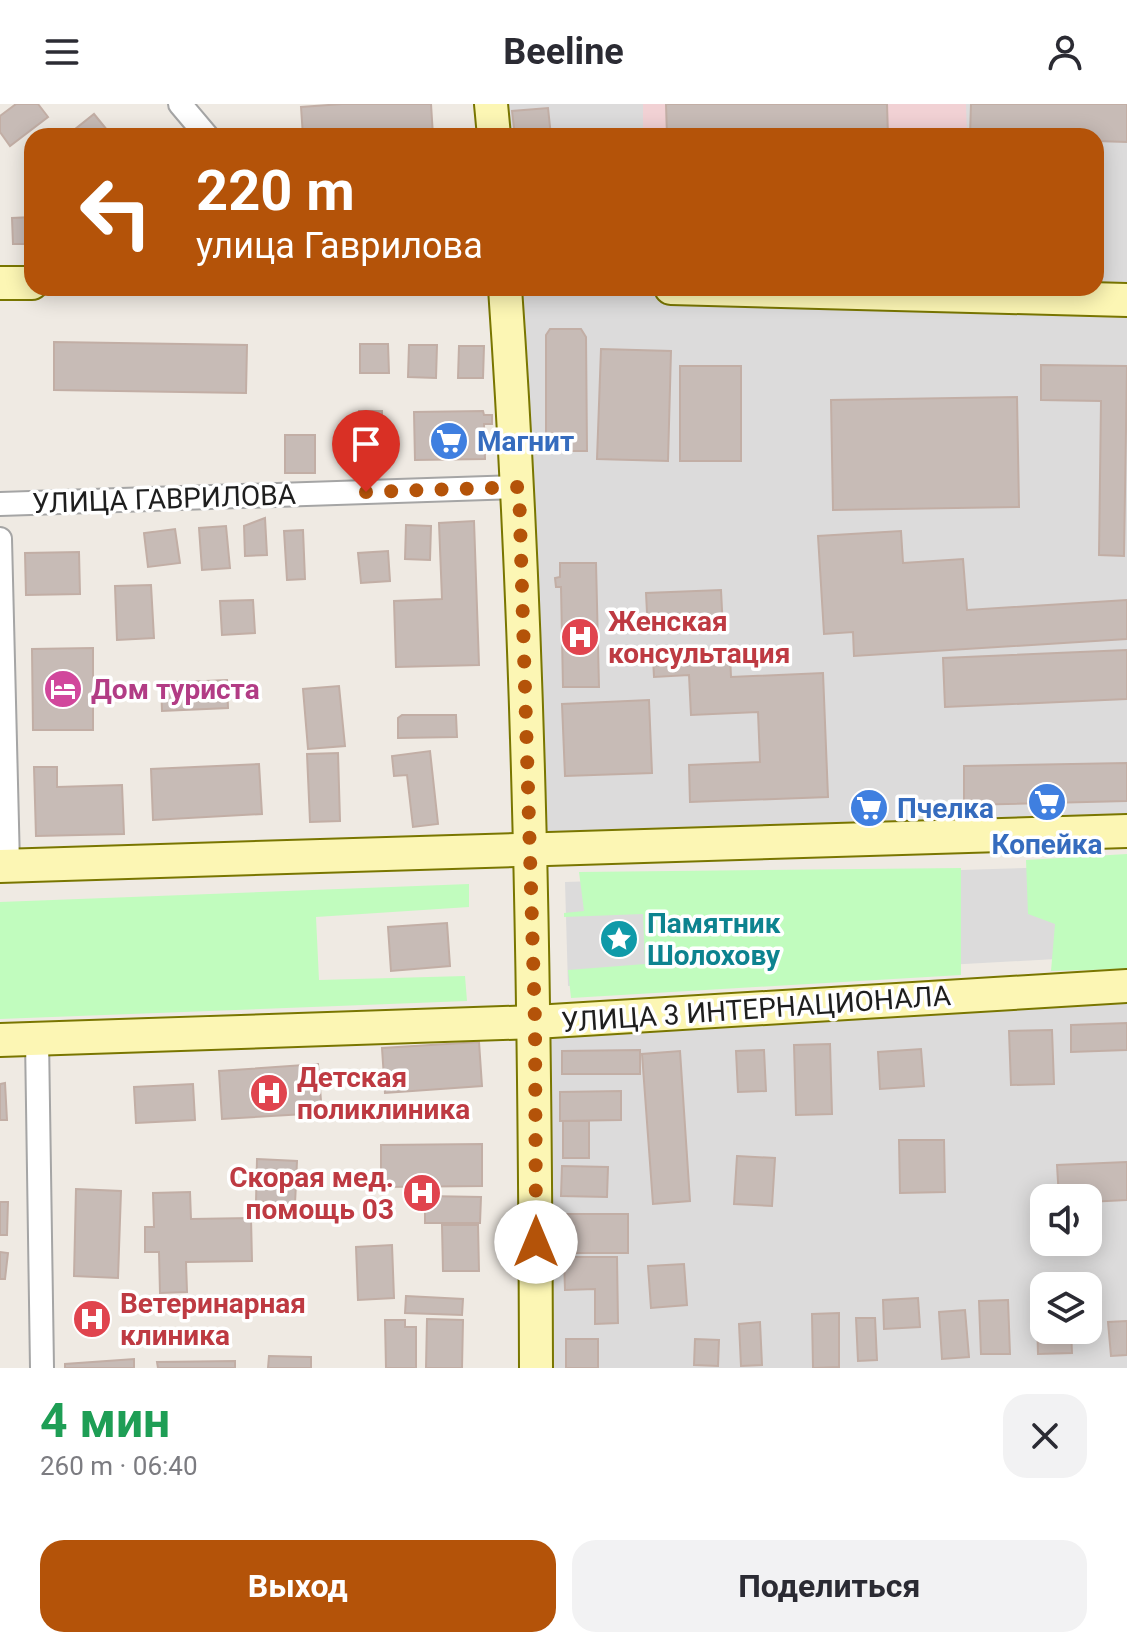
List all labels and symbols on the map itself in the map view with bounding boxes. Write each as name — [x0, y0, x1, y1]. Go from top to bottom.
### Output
pin — [332, 410, 400, 492]
supermarket icon: Магнит — [428, 420, 470, 462]
place label: Магнит — [477, 425, 574, 458]
street label: УЛИЦА ГАВРИЛОВА — [32, 478, 296, 520]
place label: Женская консультация — [608, 605, 790, 670]
hospital icon: Женская консультация — [559, 616, 601, 658]
hotel icon: Дом туриста — [42, 668, 84, 710]
place label: Дом туриста — [91, 673, 260, 706]
supermarket icon: Копейка — [1026, 781, 1068, 823]
supermarket icon: Пчелка — [848, 787, 890, 829]
place label: Пчелка — [897, 792, 994, 825]
place label: Копейка — [991, 828, 1103, 861]
place label: Памятник Шолохову — [647, 907, 781, 972]
place icon: Памятник Шолохову — [598, 918, 640, 960]
street label: УЛИЦА 3 ИНТЕРНАЦИОНАЛА — [560, 979, 952, 1039]
place label: Детская поликлиника — [297, 1061, 470, 1126]
hospital icon: Детская поликлиника — [248, 1072, 290, 1114]
place label: Скорая мед. помощь 03 — [229, 1161, 394, 1226]
hospital icon: Скорая мед. помощь 03 — [401, 1172, 443, 1214]
position arrow — [494, 1200, 578, 1284]
place label: Ветеринарная клиника — [120, 1287, 306, 1352]
hospital icon: Ветеринарная клиника — [71, 1298, 113, 1340]

